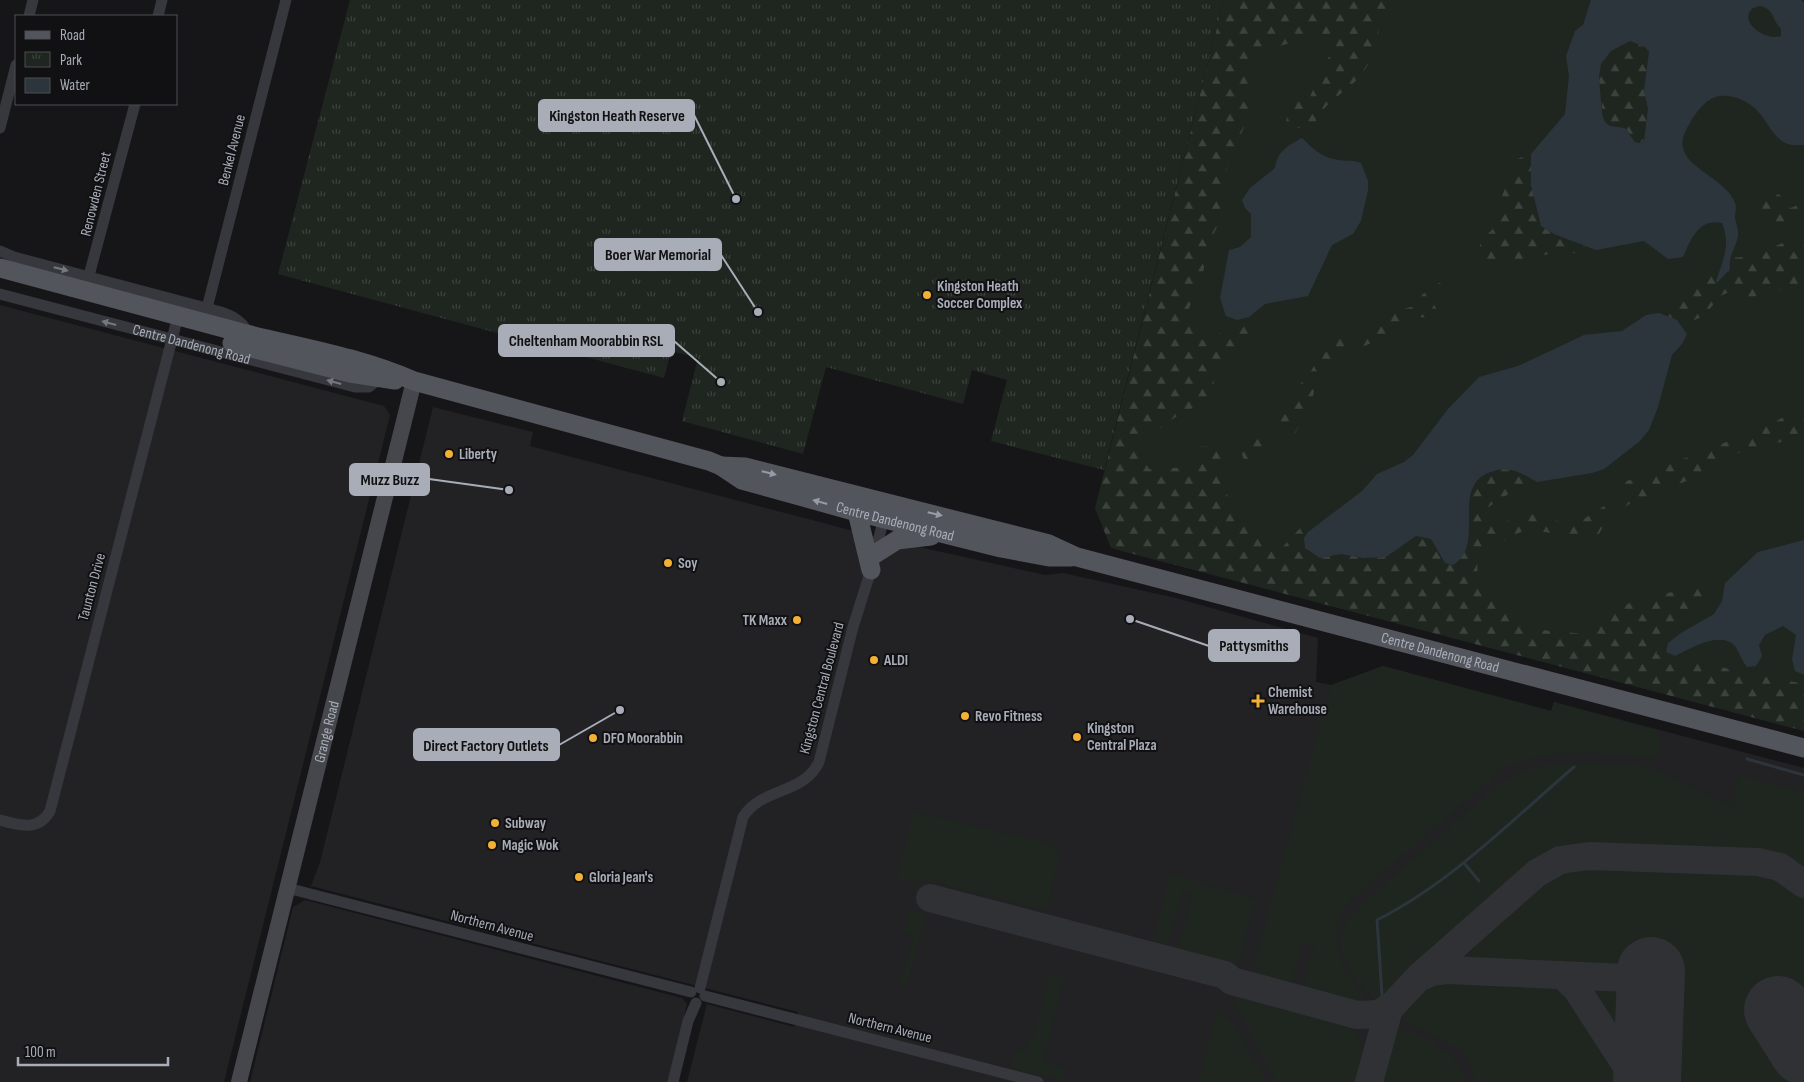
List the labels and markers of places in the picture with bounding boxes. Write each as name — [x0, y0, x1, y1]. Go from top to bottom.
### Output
callout: Kingston Heath Reserve — [539, 100, 694, 131]
callout: Boer War Memorial — [595, 239, 721, 270]
place label: Kingston Heath Soccer Complex — [937, 277, 1023, 313]
marker: Kingston Heath Soccer Complex — [921, 289, 933, 301]
callout: Cheltenham Moorabbin RSL — [499, 325, 674, 356]
place label: Liberty — [459, 445, 498, 464]
marker: Liberty — [443, 448, 455, 460]
callout: Muzz Buzz — [350, 464, 429, 495]
place label: Soy — [678, 554, 698, 573]
marker: Soy — [662, 557, 674, 569]
place label: TK Maxx — [743, 611, 788, 630]
marker: TK Maxx — [791, 614, 803, 626]
callout: Pattysmiths — [1209, 630, 1299, 661]
place label: ALDI — [883, 651, 908, 670]
marker: ALDI — [868, 654, 880, 666]
place label: Chemist Warehouse — [1268, 683, 1327, 719]
marker: Chemist Warehouse — [1252, 695, 1264, 707]
place label: Revo Fitness — [975, 707, 1043, 726]
marker: Revo Fitness — [959, 710, 971, 722]
place label: Kingston Central Plaza — [1087, 719, 1157, 755]
callout: Direct Factory Outlets — [414, 729, 559, 760]
place label: DFO Moorabbin — [603, 729, 683, 748]
marker: Kingston Central Plaza — [1071, 731, 1083, 743]
marker: DFO Moorabbin — [587, 732, 599, 744]
place label: Subway — [505, 814, 547, 833]
marker: Subway — [489, 817, 501, 829]
place label: Magic Wok — [502, 836, 559, 855]
marker: Magic Wok — [486, 839, 498, 851]
place label: Gloria Jean's — [589, 868, 654, 887]
marker: Gloria Jean's — [573, 871, 585, 883]

